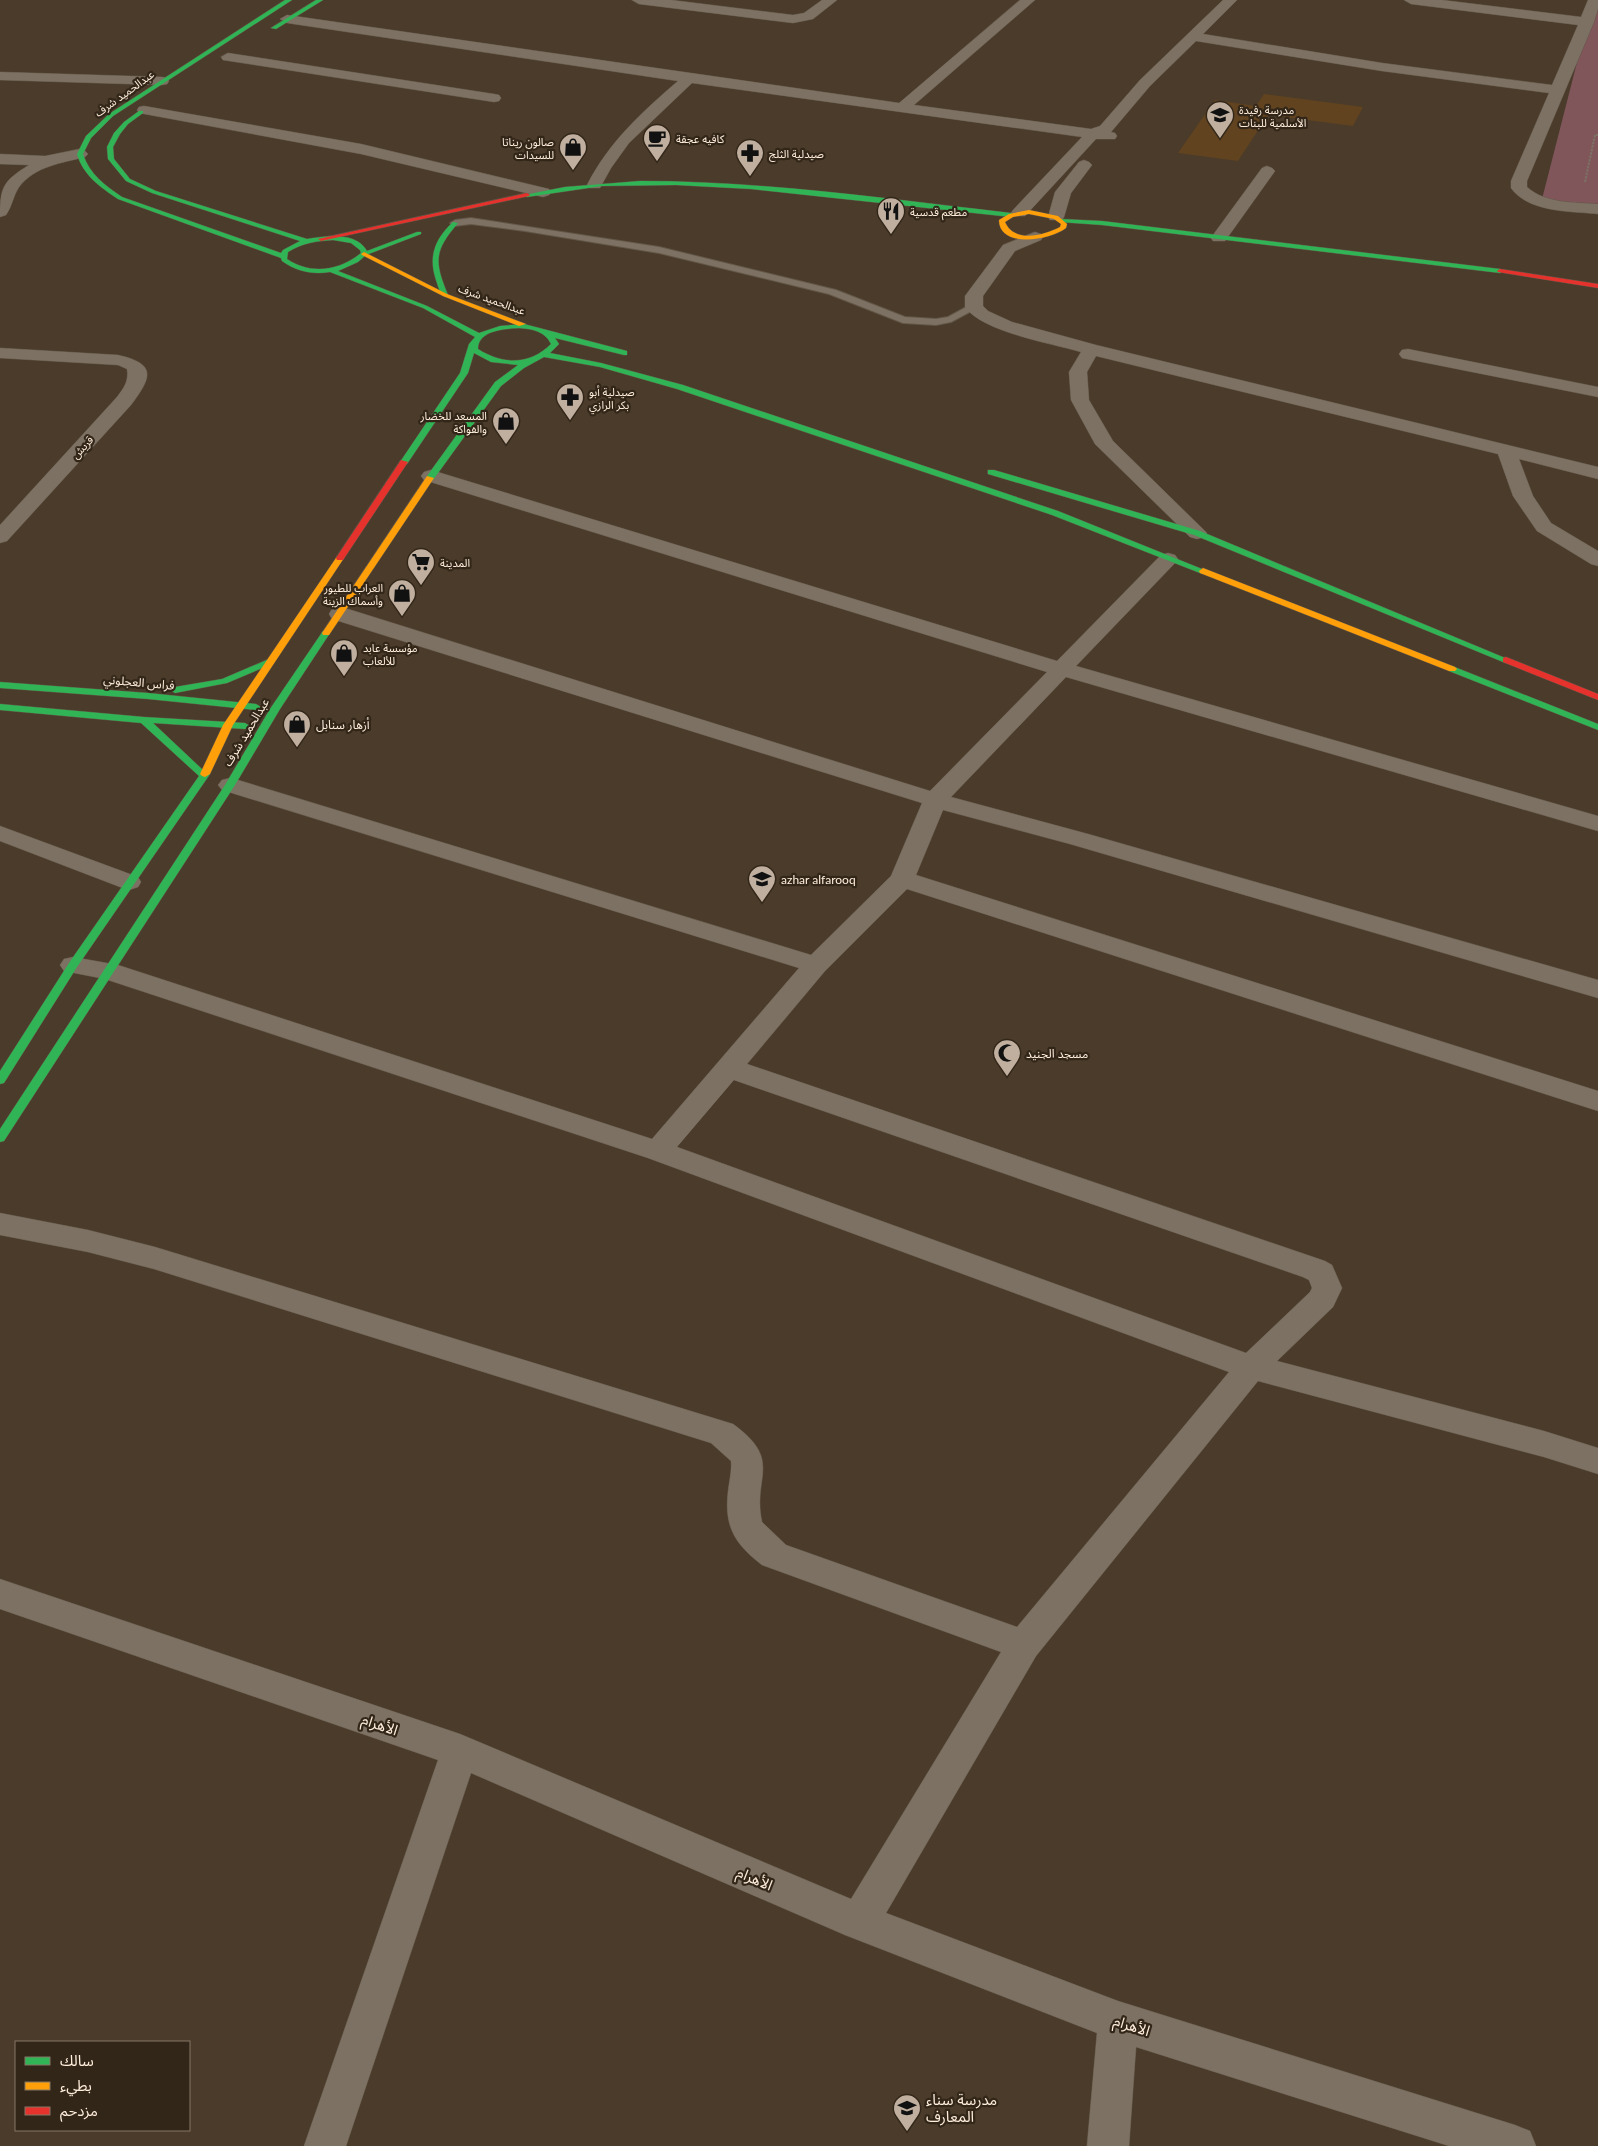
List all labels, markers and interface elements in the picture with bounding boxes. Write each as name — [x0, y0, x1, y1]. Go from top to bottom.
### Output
street label: عبدالحميد شرف — [92, 67, 157, 120]
school or university icon: مدرسة رفيدة الأسلمية للبنات — [1205, 100, 1235, 139]
place label: مدرسة رفيدة الأسلمية للبنات — [1239, 103, 1306, 130]
cafe icon: كافيه عجقة — [642, 123, 672, 162]
shop icon: صالون ريناتا للسيدات — [558, 132, 588, 171]
place label: كافيه عجقة — [676, 132, 725, 146]
place label: صالون ريناتا للسيدات — [502, 135, 554, 162]
pharmacy icon: صيدلية الثلج — [735, 138, 765, 177]
place label: صيدلية الثلج — [769, 147, 824, 162]
restaurant icon: مطعم قدسية — [876, 196, 906, 235]
place label: مطعم قدسية — [910, 205, 967, 221]
street label: عبدالحميد شرف — [456, 281, 528, 318]
pharmacy icon: صيدلية أبو بكر الرازي — [555, 382, 585, 421]
place label: صيدلية أبو بكر الرازي — [589, 385, 635, 414]
shop icon: المسعد للخضار والفواكة — [491, 406, 521, 445]
place label: المسعد للخضار والفواكة — [420, 409, 487, 436]
street label: قريش — [68, 433, 96, 462]
supermarket icon: المدينة — [406, 547, 436, 586]
place label: المدينة — [440, 556, 470, 570]
shop icon: العراب للطيور وأسماك الزينة — [387, 578, 417, 617]
place label: العراب للطيور وأسماك الزينة — [323, 581, 383, 608]
shop icon: مؤسسة عابد للألعاب — [329, 638, 359, 677]
place label: مؤسسة عابد للألعاب — [363, 641, 418, 668]
street label: فراس العجلوني — [103, 671, 175, 695]
street label: عبدالحميد شرف — [220, 695, 272, 769]
shop icon: أزهار سنابل — [282, 709, 312, 748]
place label: أزهار سنابل — [316, 717, 370, 732]
school or university icon: azhar alfarooq — [747, 864, 777, 903]
place label: azhar alfarooq — [781, 872, 856, 887]
mosque icon: مسجد الجنيد — [992, 1038, 1022, 1077]
place label: مسجد الجنيد — [1026, 1046, 1088, 1061]
street label: الأهرام — [358, 1709, 401, 1741]
street label: الأهرام — [733, 1862, 776, 1896]
street label: الأهرام — [1111, 2011, 1153, 2042]
legend — [15, 2041, 190, 2131]
text: سالك — [60, 2051, 94, 2069]
text: بطيء — [60, 2076, 92, 2097]
place label: مدرسة سناء المعارف — [926, 2090, 997, 2126]
school or university icon: مدرسة سناء المعارف — [892, 2093, 922, 2132]
text: مزدحم — [60, 2101, 98, 2122]

